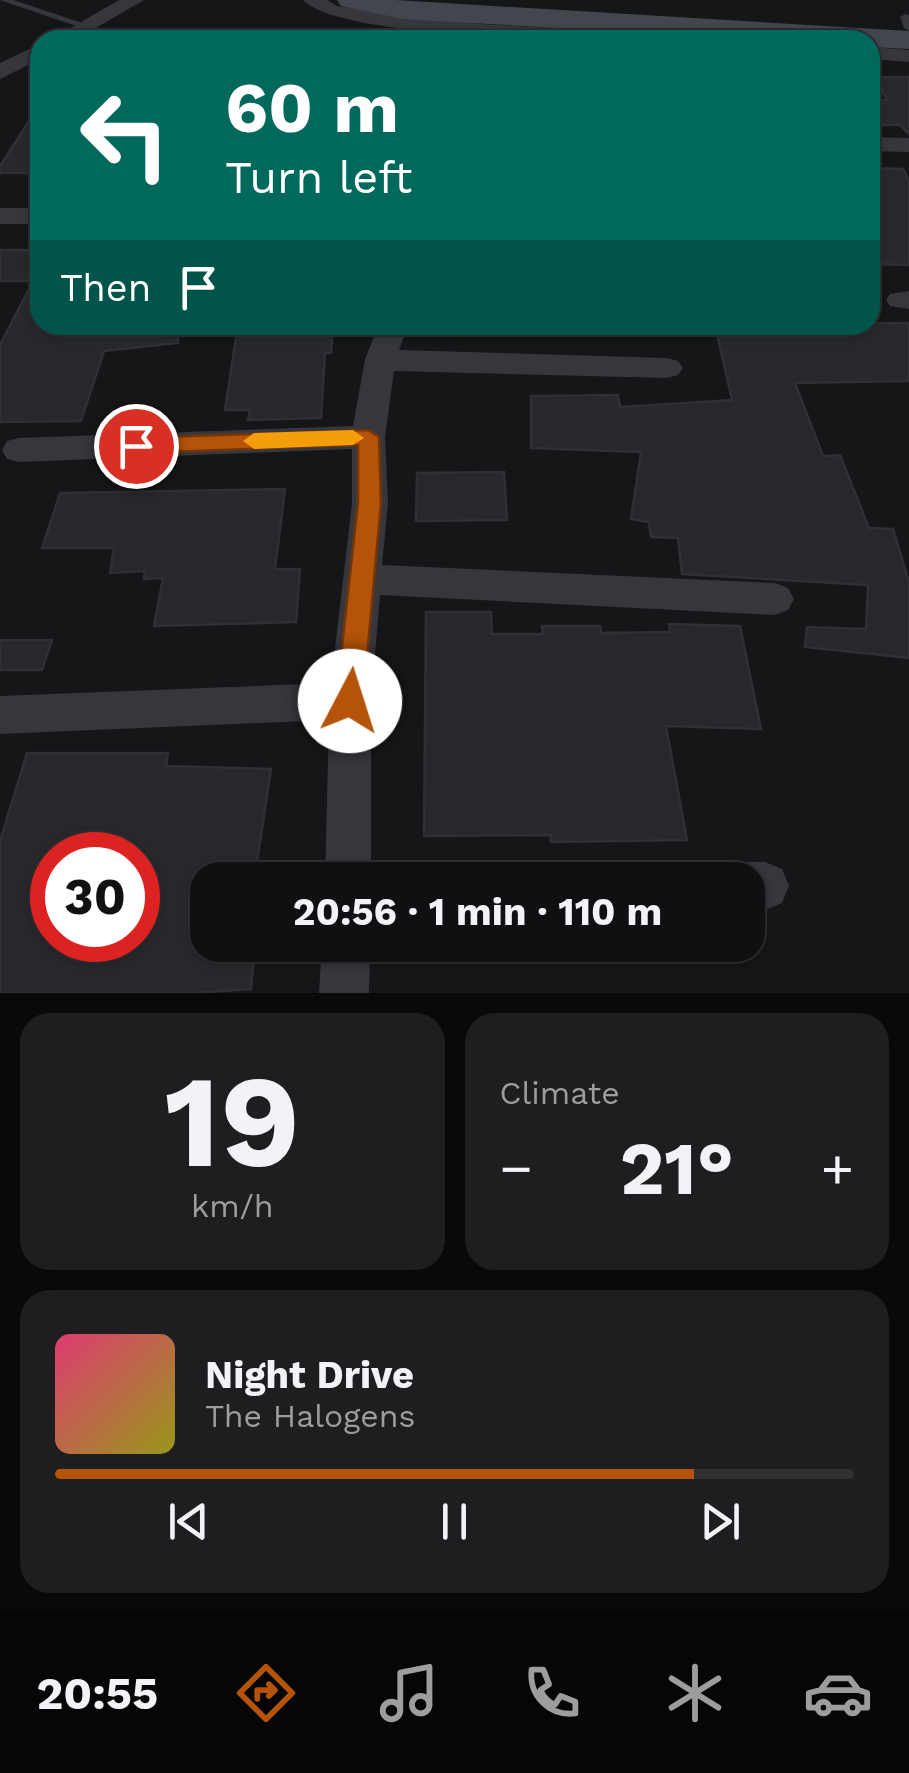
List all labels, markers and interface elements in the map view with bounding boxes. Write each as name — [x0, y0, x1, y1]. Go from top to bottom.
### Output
text: 60 m — [225, 67, 399, 149]
icon: left — [60, 70, 190, 200]
text: Turn left — [225, 151, 412, 204]
icon: arrive — [171, 260, 226, 315]
text: Then — [60, 266, 151, 310]
pin — [94, 404, 179, 489]
icon: arrive — [109, 419, 164, 474]
position arrow — [298, 649, 402, 753]
speed limit sign: 30 — [30, 832, 160, 962]
text: 20:56 · 1 min · 110 m — [293, 890, 662, 934]
text: 19 — [164, 1045, 300, 1198]
text: Climate — [500, 1074, 620, 1112]
text: 21° — [620, 1124, 734, 1212]
text: − — [500, 1136, 533, 1200]
text: + — [821, 1136, 854, 1200]
text: km/h — [191, 1187, 273, 1225]
text: Night Drive — [205, 1353, 414, 1397]
text: The Halogens — [205, 1397, 415, 1435]
icon: previous — [161, 1494, 216, 1549]
icon: pause — [427, 1494, 482, 1549]
icon: next — [693, 1494, 748, 1549]
icon: directions — [231, 1658, 301, 1728]
icon: music — [374, 1658, 444, 1728]
icon: phone — [517, 1658, 587, 1728]
icon: climate — [660, 1658, 730, 1728]
icon: car — [803, 1658, 873, 1728]
text: 20:55 — [36, 1667, 158, 1720]

